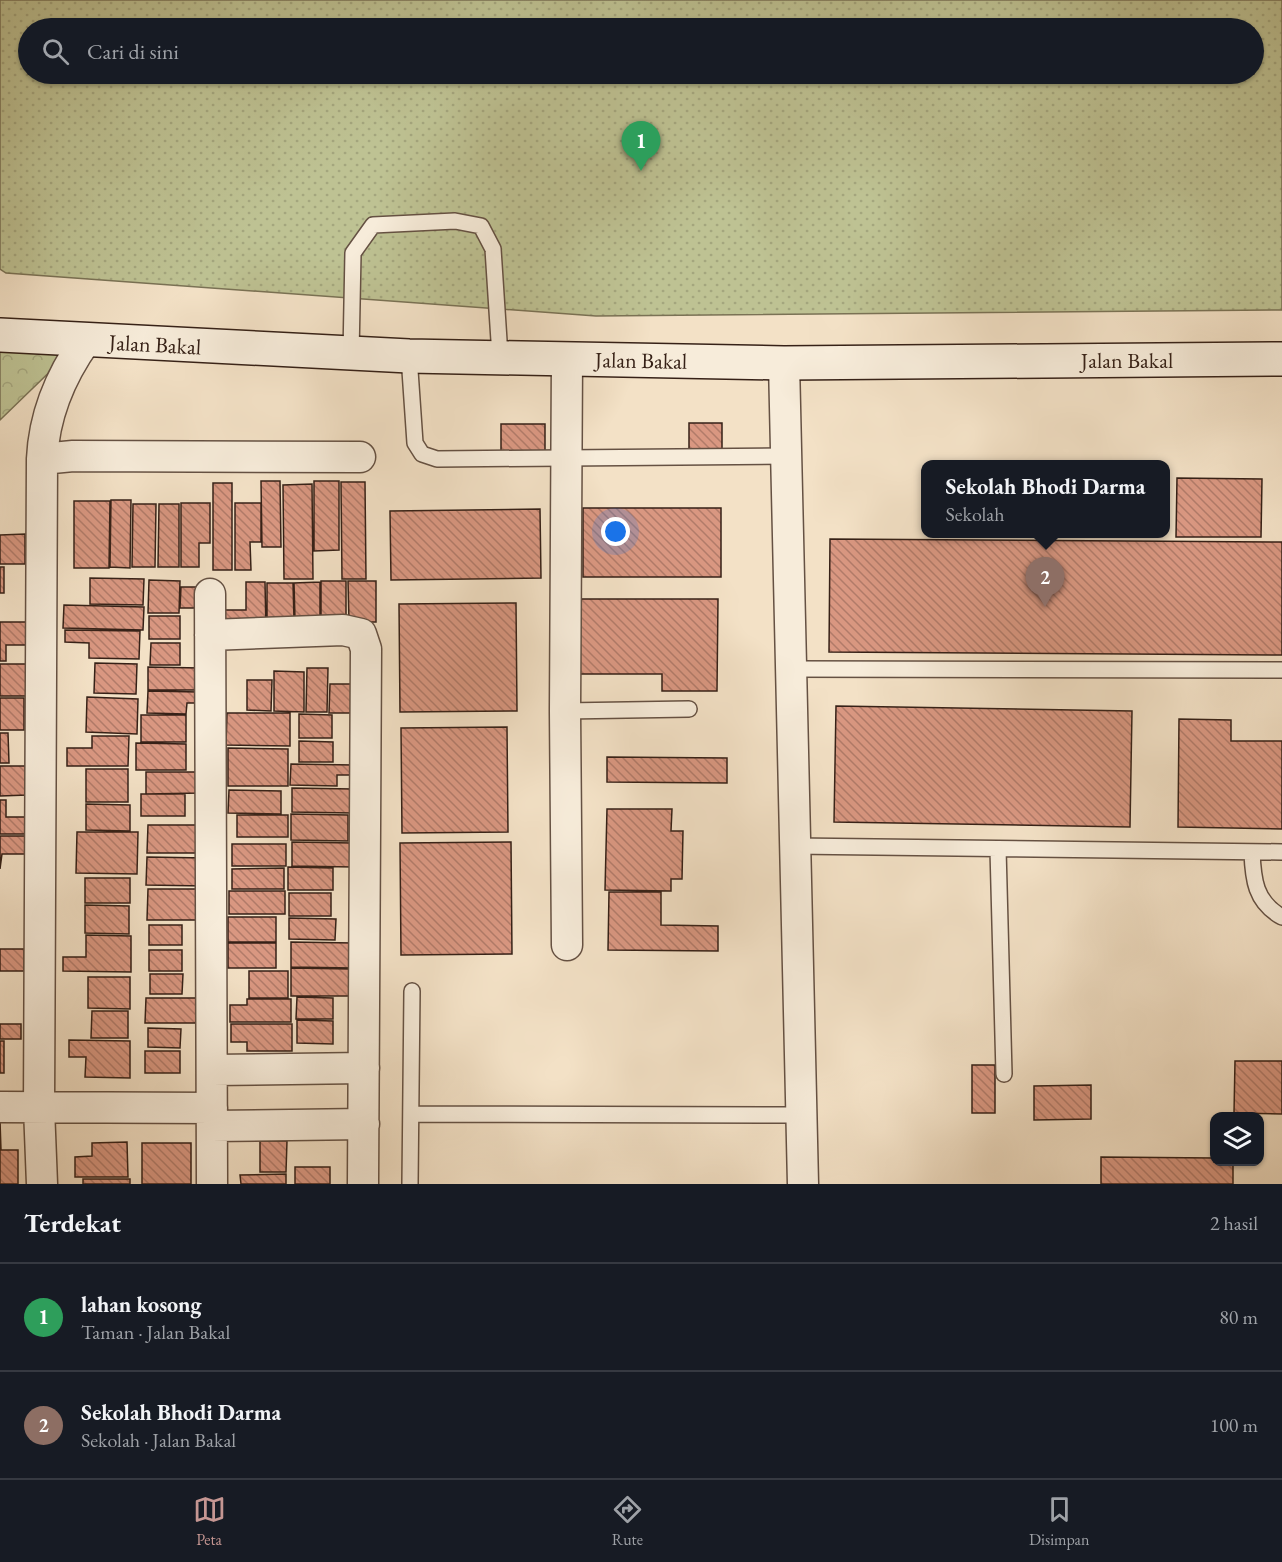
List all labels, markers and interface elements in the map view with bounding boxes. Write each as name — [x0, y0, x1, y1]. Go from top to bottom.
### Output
search box — [18, 18, 1264, 84]
icon: search — [39, 35, 72, 68]
text: Cari di sini — [87, 37, 179, 66]
pin: 1 — [622, 122, 660, 171]
street label: Jalan Bakal — [106, 327, 202, 361]
street label: Jalan Bakal — [593, 345, 687, 376]
street label: Jalan Bakal — [1079, 346, 1173, 375]
popup — [921, 460, 1170, 538]
text: Sekolah Bhodi Darma — [945, 472, 1146, 501]
text: Sekolah — [945, 501, 1005, 527]
your location — [601, 517, 630, 546]
pin: 2 — [1026, 558, 1064, 607]
map controls — [1210, 1112, 1264, 1166]
button: layers — [1210, 1112, 1264, 1166]
text: Terdekat — [24, 1206, 121, 1240]
text: 2 hasil — [1210, 1210, 1258, 1236]
text: lahan kosong — [81, 1290, 202, 1319]
text: 1 — [38, 1304, 49, 1330]
text: 80 m — [1219, 1304, 1258, 1330]
text: Taman · Jalan Bakal — [81, 1319, 230, 1345]
text: Sekolah Bhodi Darma — [81, 1398, 281, 1427]
text: 2 — [38, 1412, 49, 1438]
text: 100 m — [1210, 1412, 1258, 1438]
text: Sekolah · Jalan Bakal — [81, 1427, 236, 1453]
tab: Peta — [193, 1493, 226, 1550]
tab: Rute — [611, 1493, 644, 1550]
tab: Disimpan — [1029, 1493, 1089, 1550]

